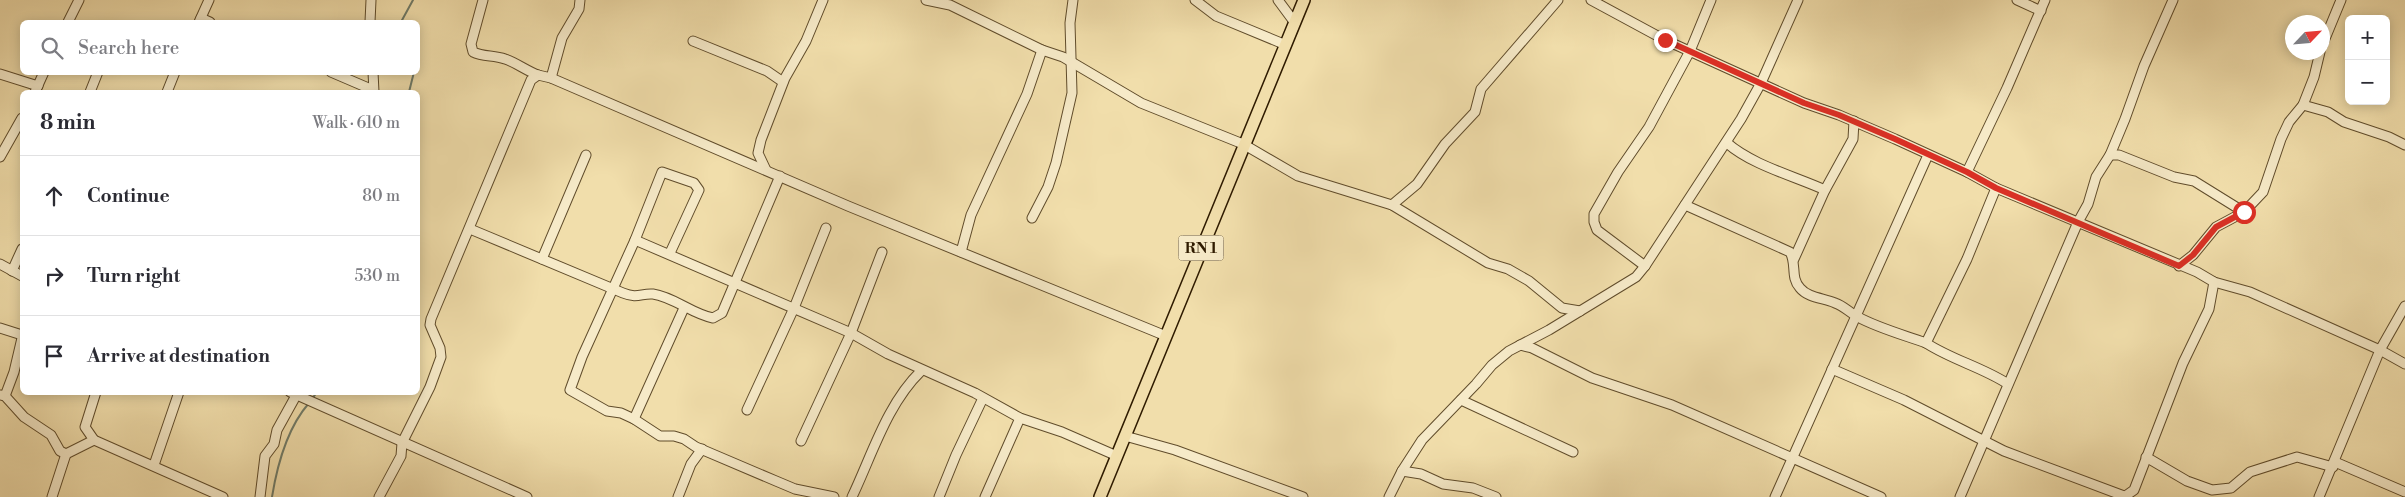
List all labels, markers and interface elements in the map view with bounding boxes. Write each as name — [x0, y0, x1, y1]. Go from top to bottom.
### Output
north arrow — [2285, 15, 2330, 60]
map controls — [2345, 15, 2390, 105]
button: + — [2345, 15, 2390, 60]
search box — [20, 20, 420, 75]
route end — [1654, 29, 1677, 52]
icon: search — [38, 34, 66, 62]
text: Search here — [78, 36, 179, 60]
button: − — [2345, 60, 2390, 105]
text: 8 min — [40, 110, 95, 136]
text: Walk · 610 m — [313, 113, 400, 133]
icon: ahead — [40, 182, 68, 210]
text: Continue — [87, 184, 170, 208]
text: 80 m — [362, 186, 400, 206]
route start — [2233, 201, 2256, 224]
road number: RN 1 — [1178, 236, 1224, 260]
icon: right — [40, 262, 68, 290]
text: Turn right — [87, 264, 180, 288]
text: 530 m — [354, 266, 400, 286]
icon: arrive — [40, 342, 68, 370]
text: Arrive at destination — [87, 344, 270, 368]

